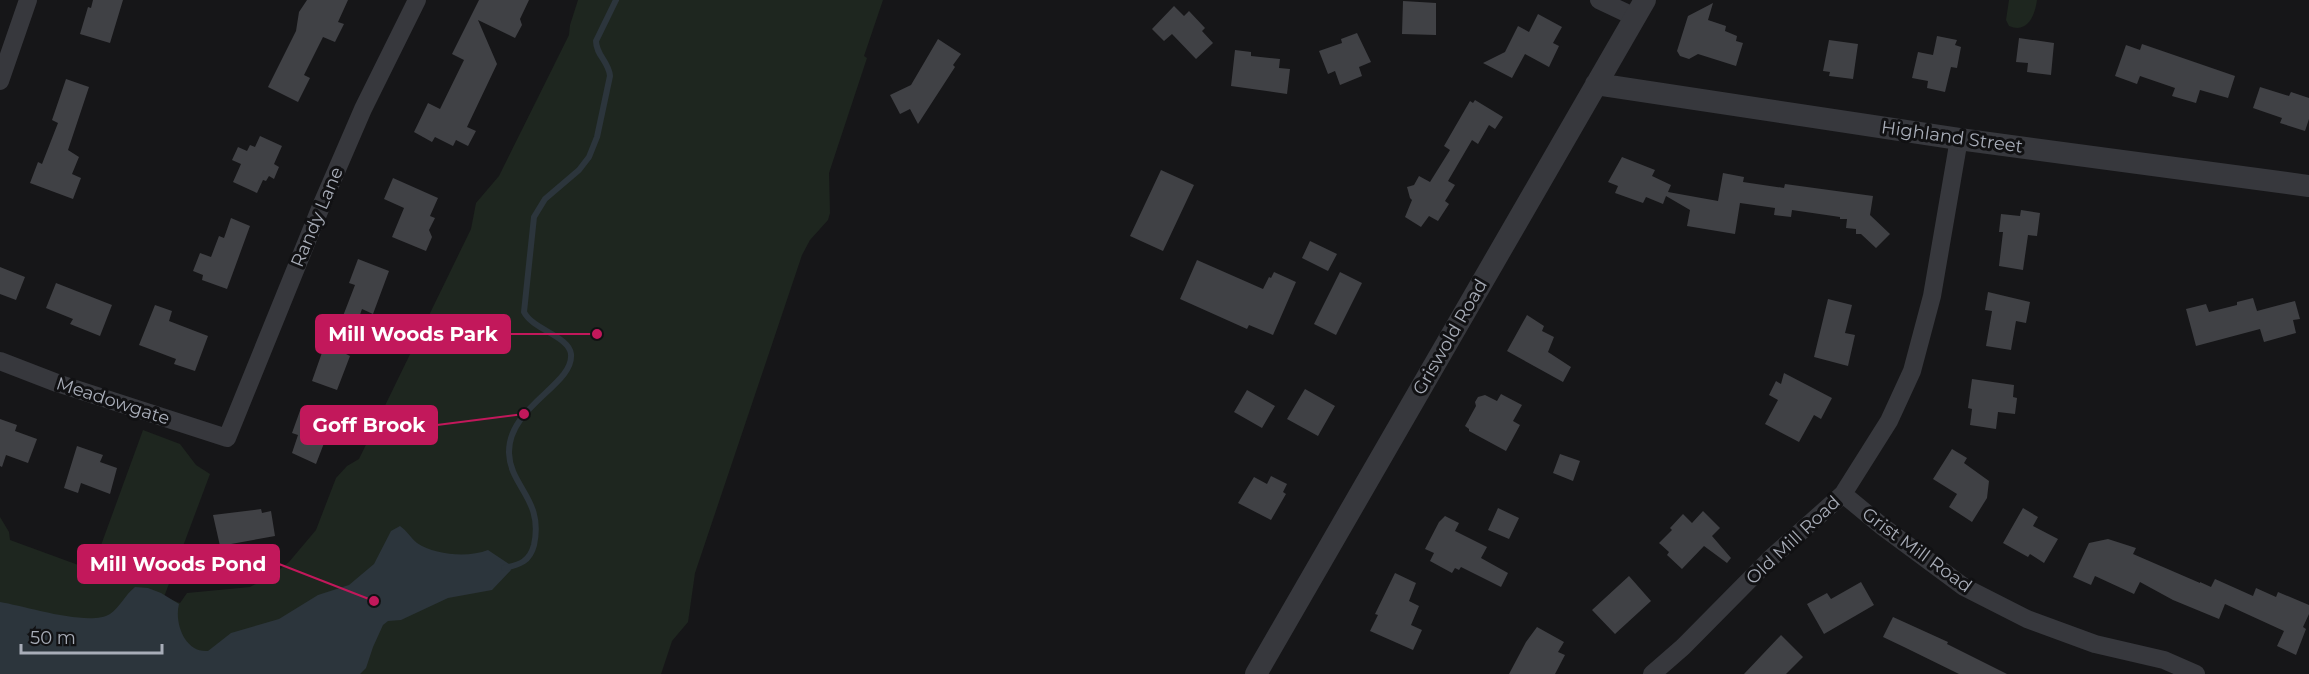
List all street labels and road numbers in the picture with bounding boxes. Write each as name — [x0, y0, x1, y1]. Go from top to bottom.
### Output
street label: Highland Street — [1880, 116, 2024, 158]
street label: Randy Lane — [286, 164, 348, 270]
street label: Griswold Road — [1408, 275, 1492, 399]
street label: Meadowgate — [53, 372, 173, 430]
street label: Old Mill Road — [1741, 491, 1845, 589]
street label: Grist Mill Road — [1858, 503, 1976, 597]

